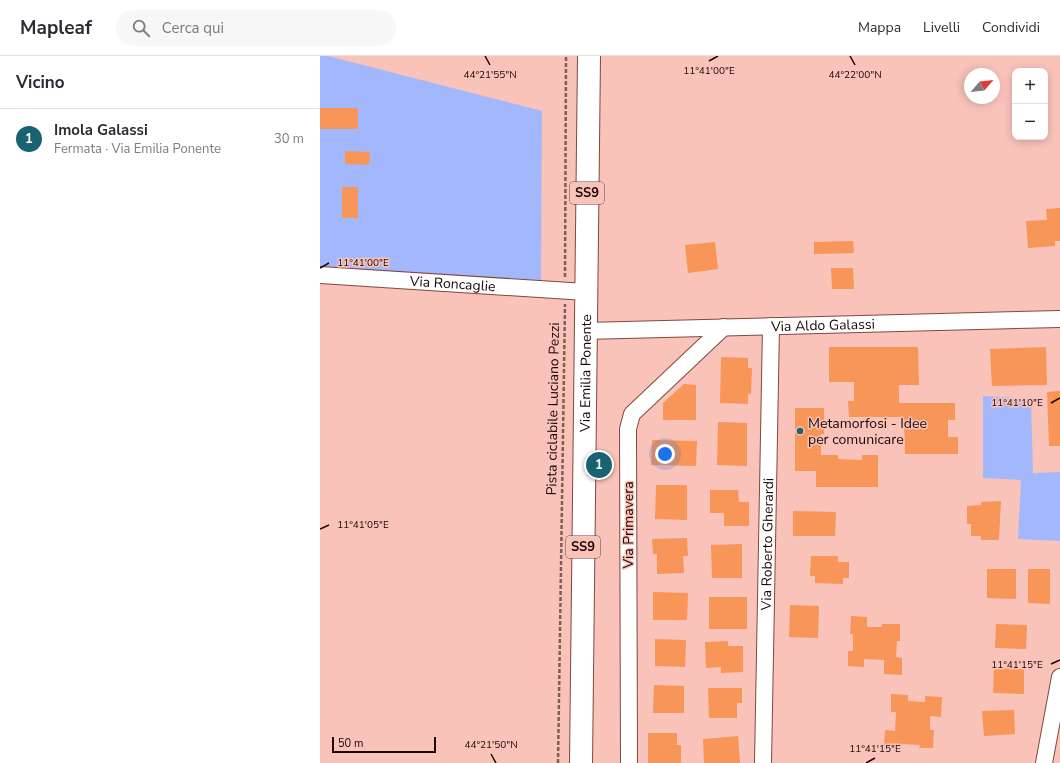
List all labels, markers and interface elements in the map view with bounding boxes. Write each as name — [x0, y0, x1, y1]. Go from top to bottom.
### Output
search box — [116, 10, 396, 46]
text: Mapleaf — [20, 15, 92, 41]
icon: search — [130, 17, 152, 39]
text: Cerca qui — [162, 18, 224, 38]
text: Mappa — [858, 18, 901, 37]
text: Livelli — [923, 18, 960, 37]
text: Condividi — [982, 18, 1040, 37]
text: 11°41'00"E — [683, 64, 735, 78]
text: 44°21'55"N — [463, 68, 517, 82]
text: 44°22'00"N — [828, 68, 882, 82]
north arrow — [964, 68, 1000, 104]
map controls — [1012, 68, 1048, 140]
button: + — [1012, 68, 1048, 104]
text: Vicino — [16, 71, 65, 94]
button: − — [1012, 104, 1048, 140]
text: Imola Galassi — [54, 120, 148, 140]
text: 1 — [25, 130, 33, 148]
text: 30 m — [274, 130, 304, 148]
text: Fermata · Via Emilia Ponente — [54, 140, 221, 158]
road number: SS9 — [570, 182, 604, 204]
text: 11°41'00"E — [337, 256, 389, 270]
street label: Via Roncaglie — [408, 271, 496, 296]
street label: Via Emilia Ponente — [575, 314, 596, 433]
street label: Via Aldo Galassi — [770, 314, 875, 336]
street label: Pista ciclabile Luciano Pezzi — [542, 322, 564, 496]
text: 11°41'10"E — [991, 396, 1043, 410]
place label: Metamorfosi - Idee per comunicare — [808, 414, 927, 449]
marker: Metamorfosi - Idee per comunicare — [795, 426, 805, 436]
your location — [655, 444, 675, 464]
pin: 1 — [586, 450, 612, 480]
street label: Via Roberto Gherardi — [756, 478, 778, 611]
street label: Via Primavera — [619, 481, 638, 570]
text: 11°41'05"E — [337, 518, 389, 532]
road number: SS9 — [566, 536, 600, 558]
text: 11°41'15"E — [991, 658, 1043, 672]
scale bar — [332, 735, 436, 754]
text: 50 m — [338, 736, 363, 751]
text: 44°21'50"N — [464, 738, 518, 752]
text: 11°41'15"E — [849, 742, 901, 756]

